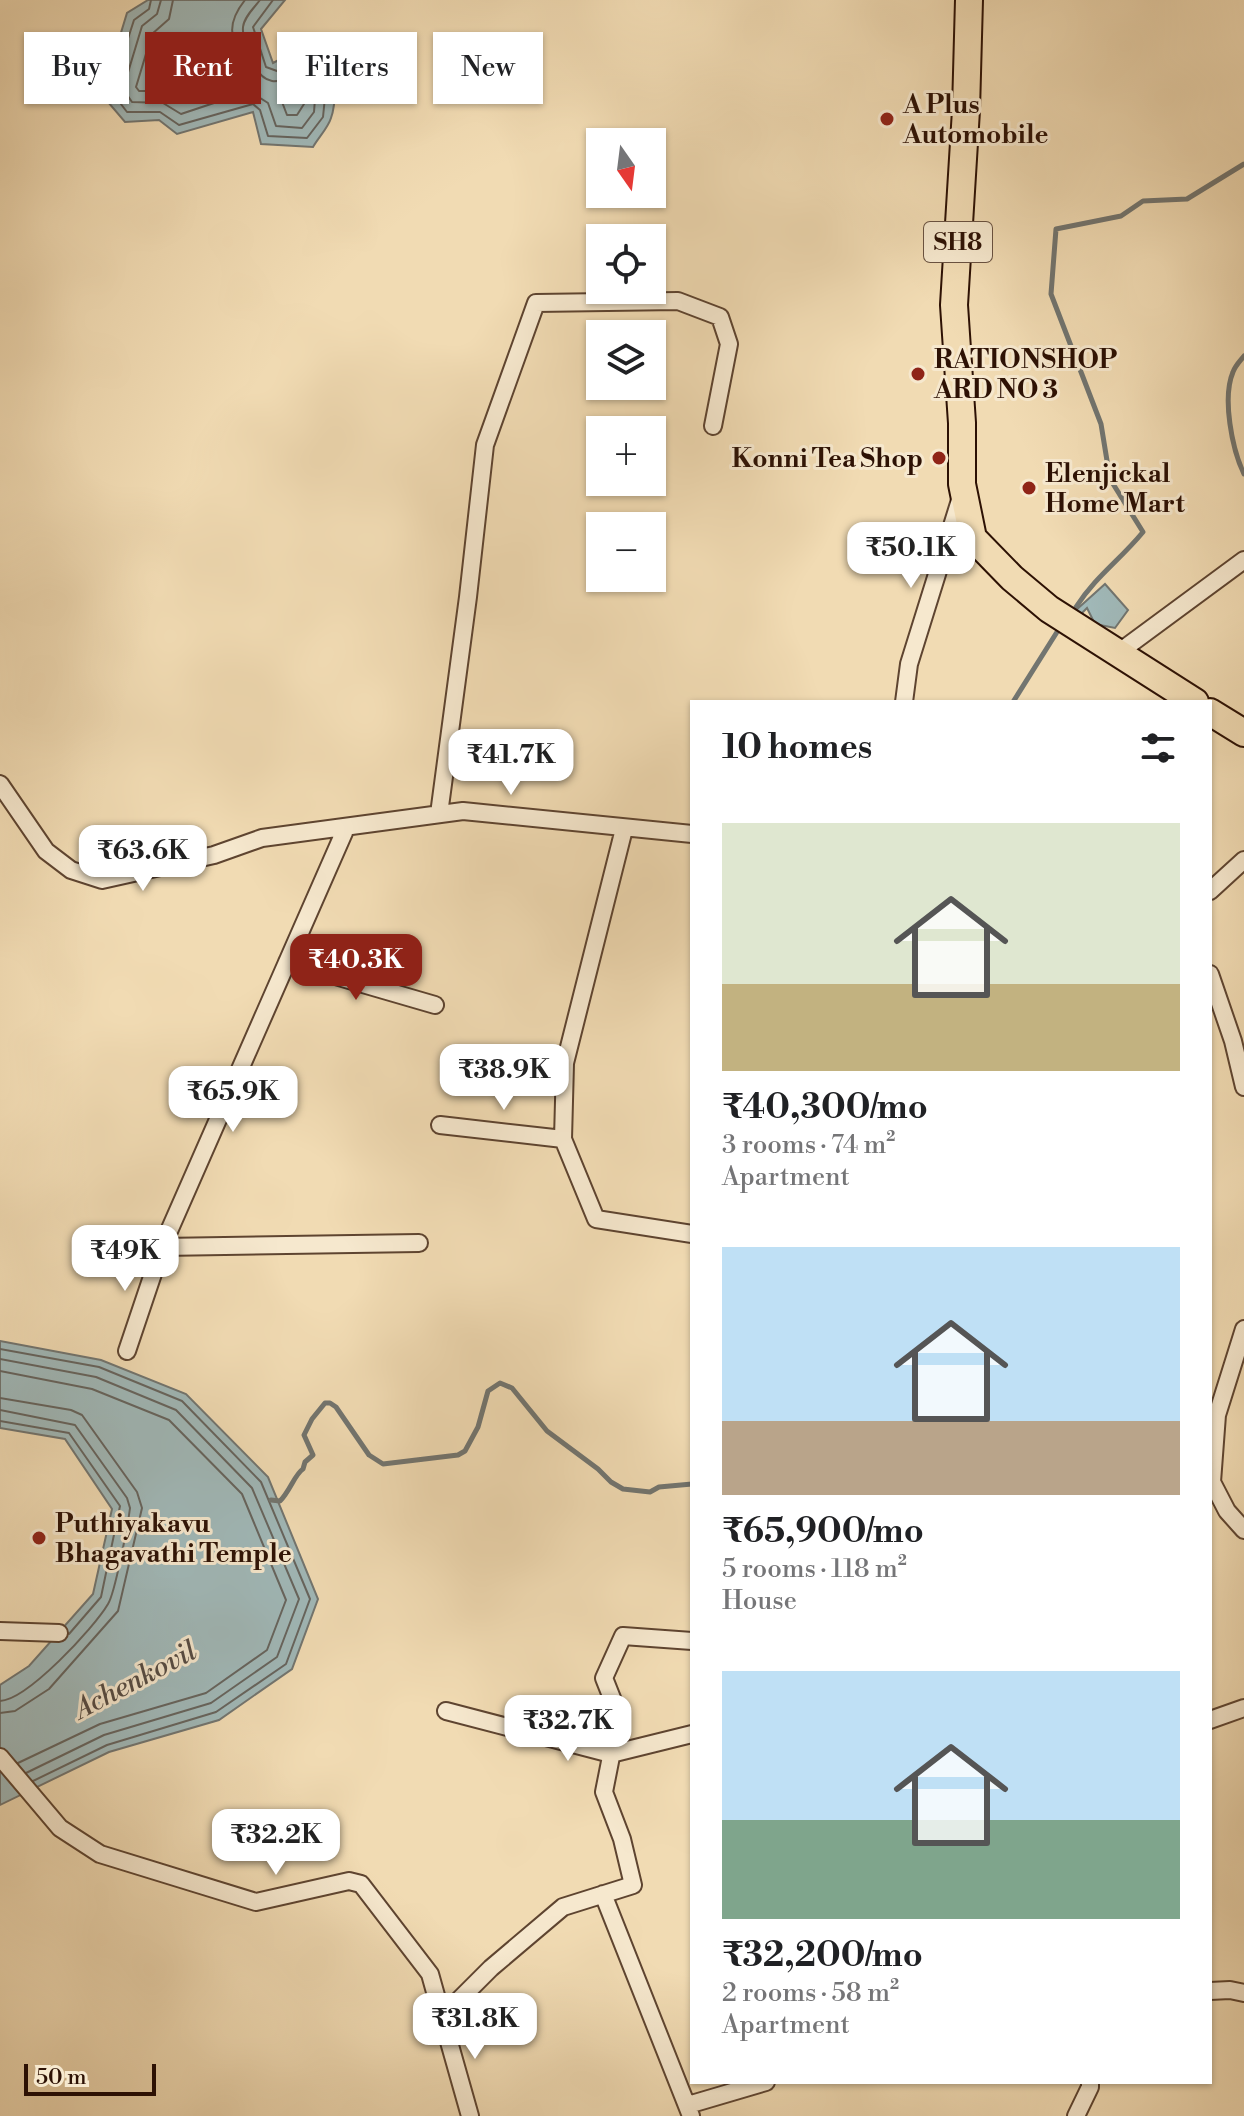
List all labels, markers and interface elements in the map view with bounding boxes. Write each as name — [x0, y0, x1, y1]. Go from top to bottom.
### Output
chip: Buy — [24, 32, 129, 104]
chip: Rent — [145, 32, 261, 104]
chip: Filters — [277, 32, 417, 104]
chip: New — [433, 32, 543, 104]
place label: A Plus Automobile — [902, 89, 1048, 151]
marker: A Plus Automobile — [878, 110, 896, 128]
north arrow — [586, 128, 666, 208]
map controls — [586, 128, 666, 592]
road number: SH8 — [924, 222, 992, 262]
button: locate — [586, 224, 666, 304]
button: layers — [586, 320, 666, 400]
place label: RATIONSHOP ARD NO 3 — [933, 344, 1118, 406]
marker: RATIONSHOP ARD NO 3 — [909, 365, 927, 383]
button: + — [586, 416, 666, 496]
place label: Konni Tea Shop — [731, 443, 923, 475]
marker: Konni Tea Shop — [930, 449, 948, 467]
place label: Elenjickal Home Mart — [1045, 458, 1186, 520]
marker: Elenjickal Home Mart — [1020, 479, 1038, 497]
button: − — [586, 512, 666, 592]
pin: ₹50.1K — [846, 522, 976, 590]
text: ₹50.1K — [865, 532, 957, 564]
icon: filters — [1136, 726, 1180, 770]
text: 10 homes — [722, 727, 872, 769]
pin: ₹41.7K — [446, 729, 576, 797]
text: ₹41.7K — [466, 739, 556, 771]
pin: ₹63.6K — [78, 825, 208, 893]
text: ₹63.6K — [97, 835, 189, 867]
icon: home — [879, 875, 1023, 1019]
pin: ₹40.3K — [291, 934, 421, 1002]
text: ₹40.3K — [308, 944, 404, 976]
pin: ₹38.9K — [439, 1044, 569, 1112]
text: ₹38.9K — [458, 1054, 550, 1086]
pin: ₹65.9K — [168, 1066, 298, 1134]
text: ₹65.9K — [187, 1076, 279, 1108]
text: ₹40,300/mo — [722, 1087, 928, 1129]
text: 3 rooms · 74 m² — [722, 1129, 895, 1161]
text: Apartment — [722, 1161, 850, 1193]
pin: ₹49K — [78, 1225, 172, 1293]
text: ₹49K — [90, 1235, 160, 1267]
icon: home — [879, 1299, 1023, 1443]
place label: Puthiyakavu Bhagavathi Temple — [55, 1508, 292, 1570]
text: ₹65,900/mo — [722, 1511, 924, 1553]
marker: Puthiyakavu Bhagavathi Temple — [30, 1529, 48, 1547]
text: 5 rooms · 118 m² — [722, 1553, 907, 1585]
text: House — [722, 1585, 797, 1617]
water label: Achenkovil — [66, 1633, 203, 1729]
pin: ₹32.7K — [503, 1695, 633, 1763]
text: ₹32.7K — [522, 1705, 614, 1737]
icon: home — [879, 1723, 1023, 1867]
pin: ₹32.2K — [211, 1809, 341, 1877]
text: ₹32.2K — [230, 1819, 322, 1851]
text: ₹32,200/mo — [722, 1935, 923, 1977]
text: 2 rooms · 58 m² — [722, 1977, 899, 2009]
pin: ₹31.8K — [410, 1993, 540, 2061]
text: ₹31.8K — [431, 2003, 519, 2035]
text: Apartment — [722, 2009, 850, 2041]
scale bar — [24, 2060, 156, 2096]
text: 50 m — [36, 2064, 87, 2091]

